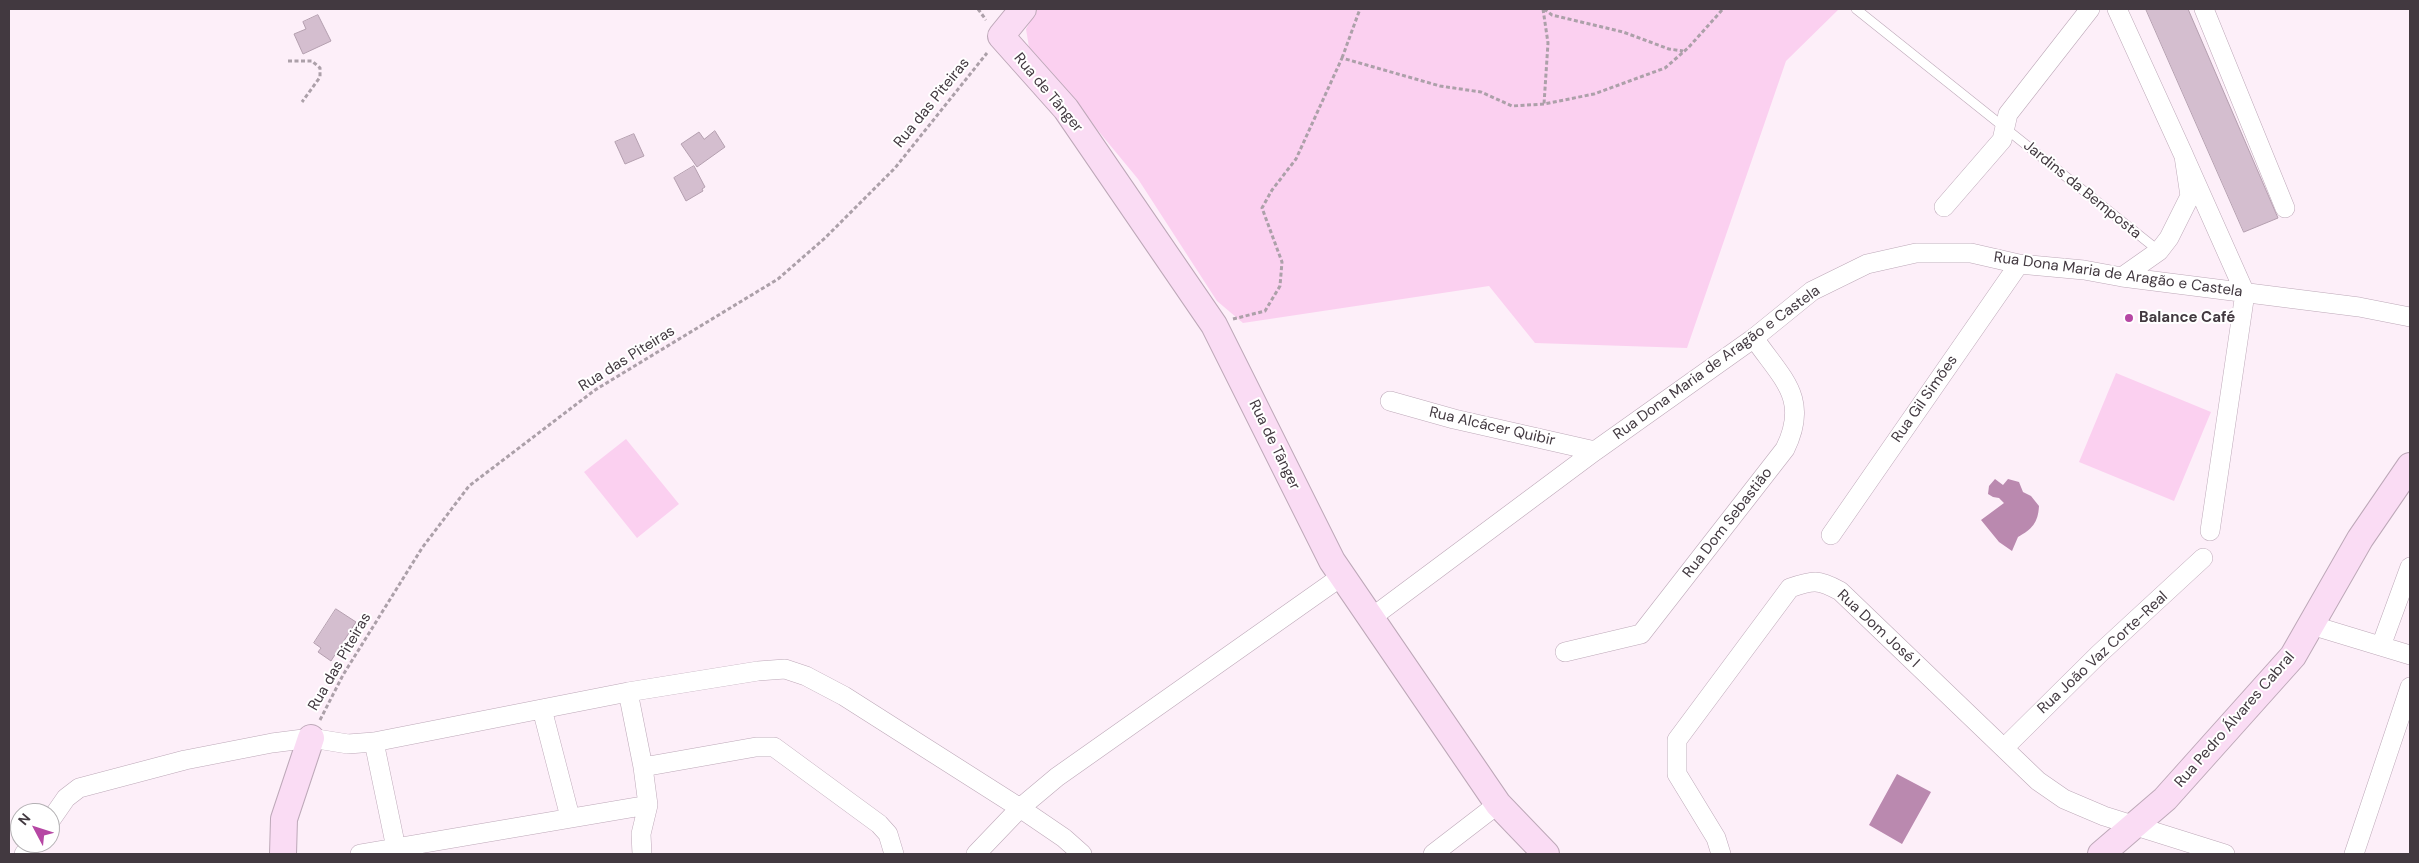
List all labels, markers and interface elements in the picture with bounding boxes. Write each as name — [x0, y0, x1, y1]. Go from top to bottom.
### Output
street label: Rua de Tânger — [1010, 50, 1086, 136]
street label: Rua das Piteiras — [890, 55, 974, 151]
street label: Jardins da Bemposta — [2020, 137, 2144, 243]
street label: Rua Dona Maria de Aragão e Castela — [1992, 249, 2244, 301]
street label: Rua Dona Maria de Aragão e Castela — [1610, 282, 1824, 444]
place label: Balance Café — [2139, 309, 2235, 327]
marker: Balance Café — [2123, 312, 2135, 324]
street label: Rua das Piteiras — [576, 322, 678, 396]
street label: Rua Gil Simões — [1888, 352, 1962, 446]
street label: Rua de Tânger — [1244, 397, 1304, 493]
street label: Rua Alcácer Quibir — [1427, 404, 1557, 450]
street label: Rua Dom Sebastião — [1679, 464, 1777, 582]
street label: Rua Dom José I — [1833, 586, 1923, 672]
street label: Rua João Vaz Corte-Real — [2034, 588, 2172, 718]
street label: Rua das Piteiras — [305, 610, 375, 714]
street label: Rua Pedro Álvares Cabral — [2171, 649, 2299, 791]
north arrow — [10, 803, 60, 853]
text: N — [14, 809, 34, 829]

